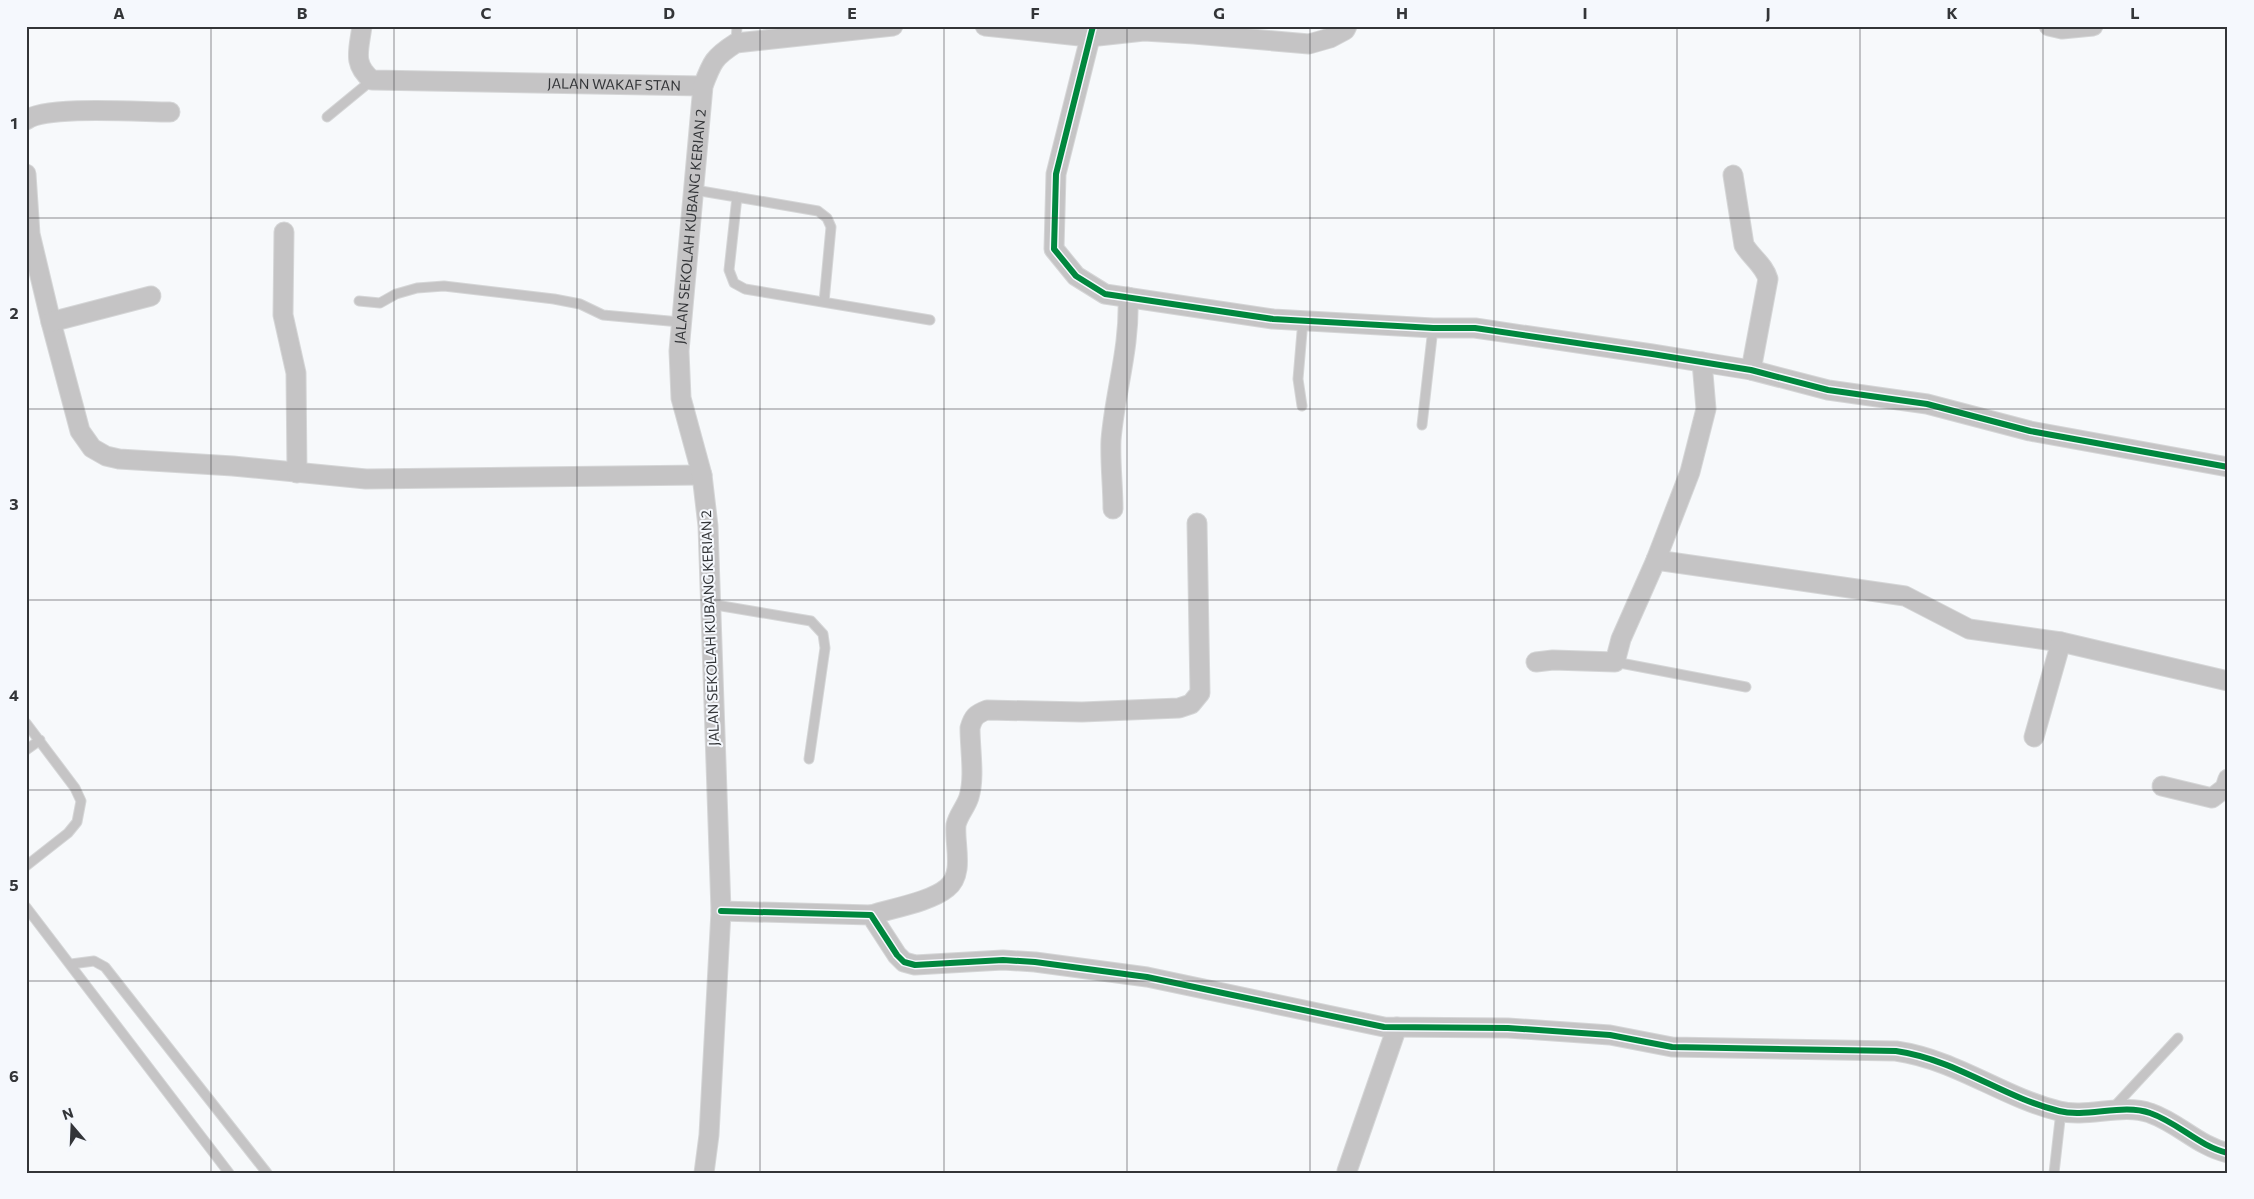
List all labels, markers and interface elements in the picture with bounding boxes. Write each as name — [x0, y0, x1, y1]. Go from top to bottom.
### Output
text: A — [113, 3, 125, 22]
text: B — [297, 3, 308, 22]
text: C — [481, 3, 492, 22]
text: D — [663, 3, 675, 22]
text: E — [847, 3, 857, 22]
text: F — [1030, 3, 1040, 22]
text: G — [1213, 3, 1225, 22]
text: H — [1396, 3, 1408, 22]
text: I — [1582, 3, 1588, 22]
text: J — [1765, 3, 1771, 22]
text: K — [1946, 3, 1958, 22]
text: L — [2130, 3, 2140, 22]
street label: JALAN WAKAF STAN — [547, 74, 681, 94]
street label: JALAN SEKOLAH KUBANG KERIAN 2 — [671, 108, 709, 345]
text: 1 — [10, 113, 18, 132]
text: 2 — [9, 303, 19, 322]
text: 3 — [9, 494, 19, 513]
street label: JALAN SEKOLAH KUBANG KERIAN 2 — [697, 510, 722, 746]
text: 4 — [9, 685, 19, 704]
text: 5 — [9, 875, 19, 894]
text: 6 — [9, 1066, 19, 1085]
north arrow — [48, 1102, 98, 1152]
text: N — [60, 1103, 75, 1123]

